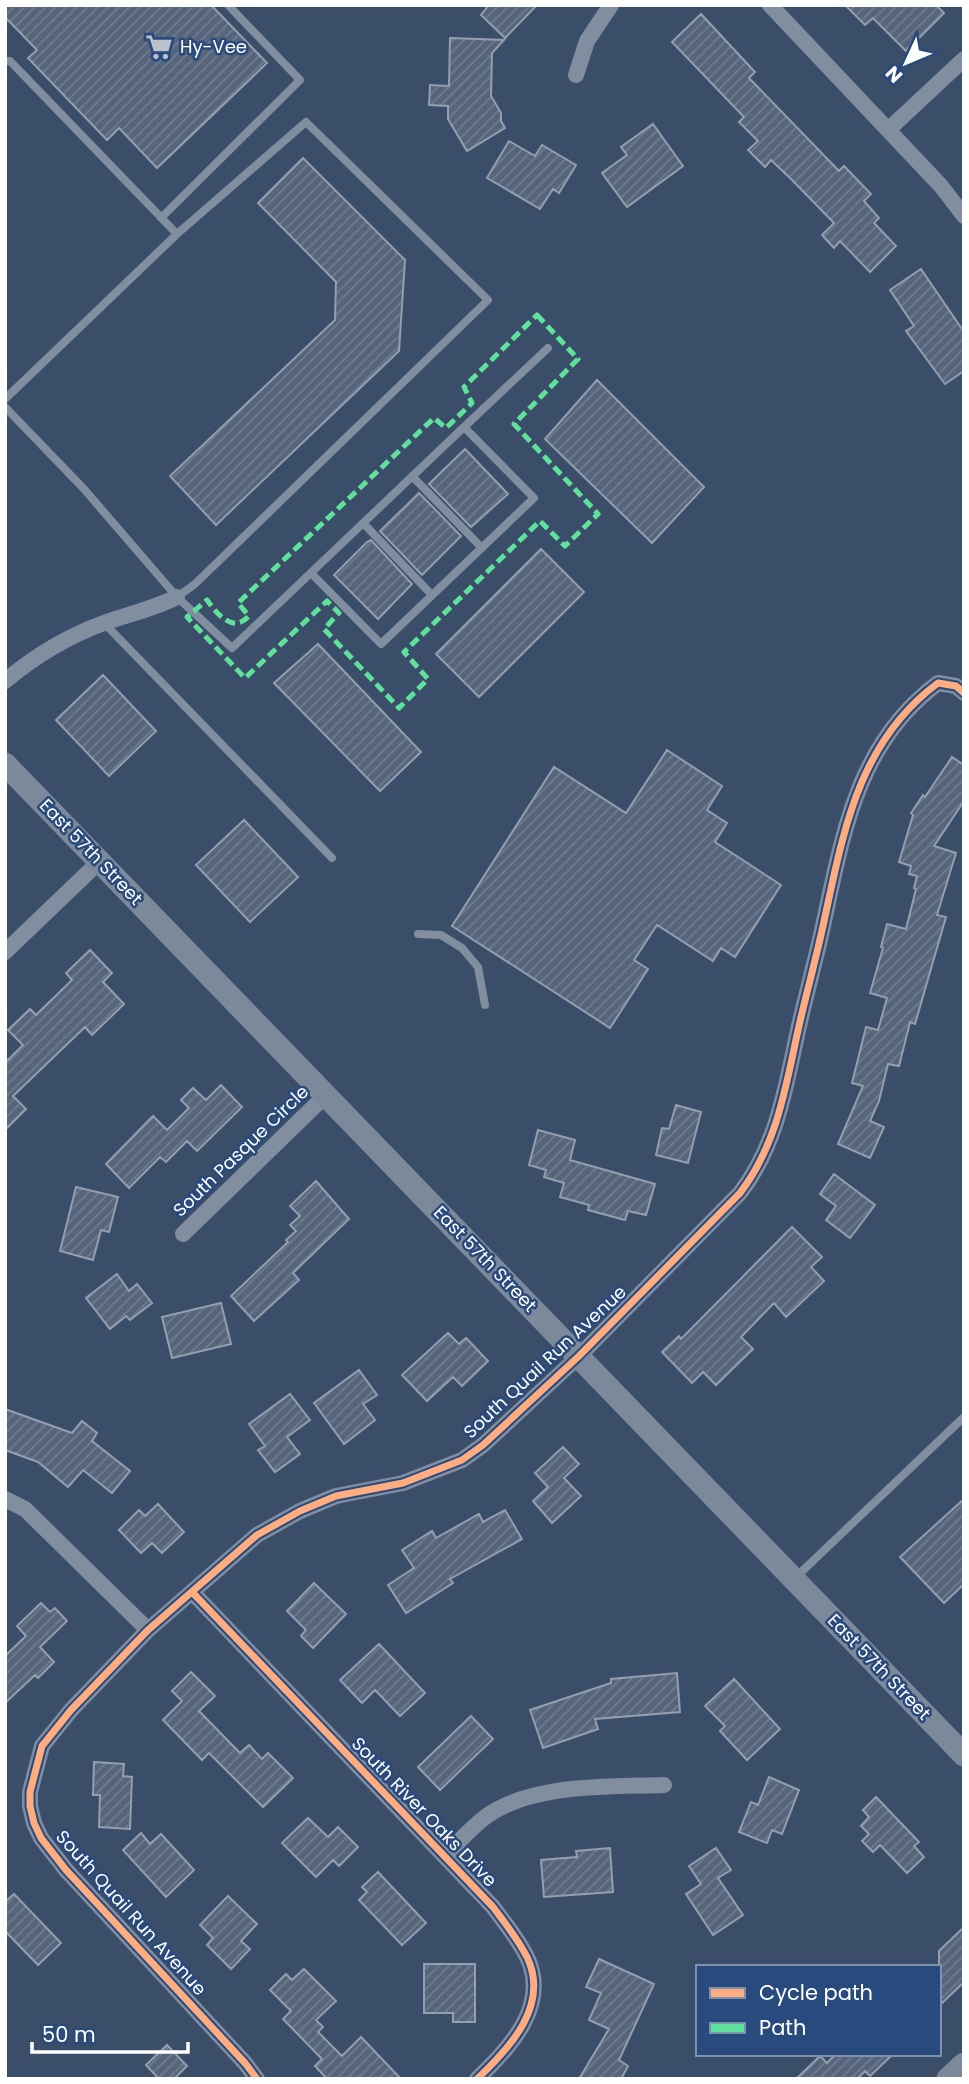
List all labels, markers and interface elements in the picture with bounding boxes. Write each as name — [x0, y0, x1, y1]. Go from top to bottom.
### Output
north arrow — [871, 28, 941, 98]
supermarket icon: Hy-Vee — [144, 32, 174, 62]
place label: Hy-Vee — [180, 34, 247, 59]
text: N — [879, 60, 909, 89]
street label: East 57th Street — [34, 793, 149, 910]
street label: South Pasque Circle — [167, 1079, 314, 1222]
street label: East 57th Street — [428, 1200, 543, 1317]
street label: South Quail Run Avenue — [458, 1279, 632, 1444]
street label: East 57th Street — [822, 1608, 937, 1725]
street label: South River Oaks Drive — [346, 1731, 503, 1892]
street label: South Quail Run Avenue — [50, 1825, 212, 2001]
legend — [696, 1965, 941, 2056]
text: Cycle path — [759, 1978, 873, 2007]
scale bar — [32, 2010, 187, 2054]
text: Path — [759, 2013, 806, 2042]
text: 50 m — [42, 2020, 96, 2049]

